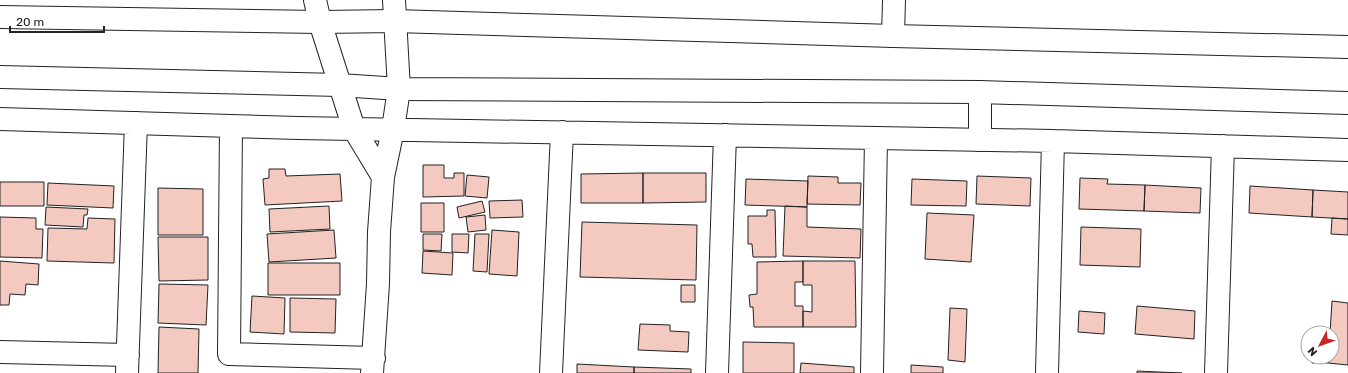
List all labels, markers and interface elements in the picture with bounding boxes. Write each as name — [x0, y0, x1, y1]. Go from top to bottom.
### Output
scale bar — [10, 8, 104, 34]
text: 20 m — [16, 15, 44, 29]
north arrow — [1300, 325, 1340, 365]
text: N — [1305, 344, 1320, 358]

